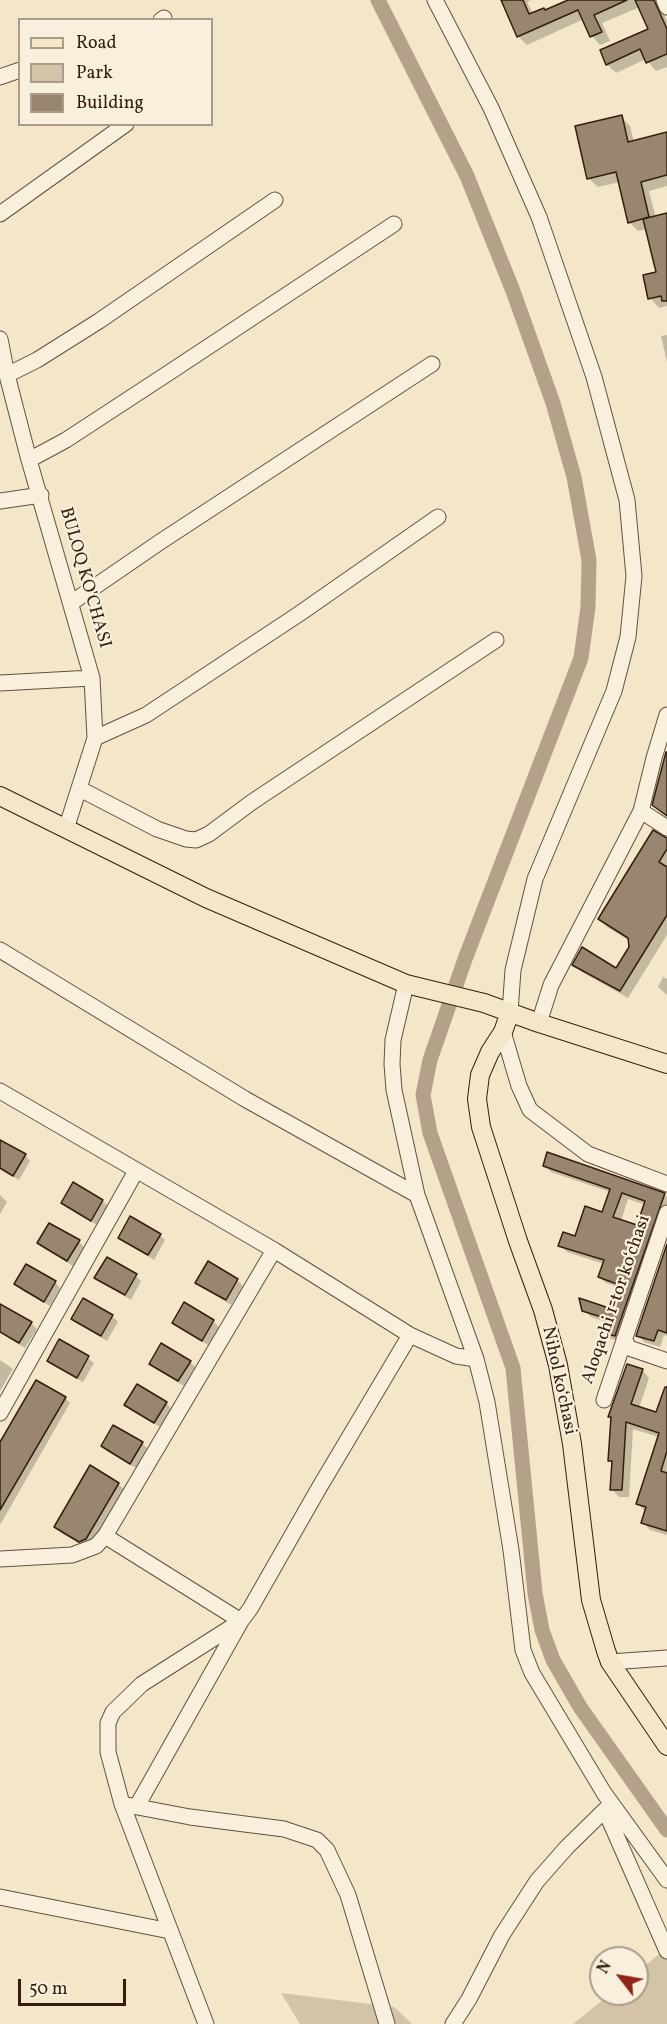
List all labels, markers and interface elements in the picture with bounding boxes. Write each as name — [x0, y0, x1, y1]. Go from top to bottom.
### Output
legend — [18, 18, 213, 126]
text: Road — [76, 31, 117, 56]
text: Park — [76, 61, 113, 86]
text: Building — [76, 91, 144, 116]
street label: BULOQ KO'CHASI — [54, 505, 114, 651]
street label: Aloqachi 1-tor koʻchasi — [578, 1213, 656, 1387]
street label: Nihol koʻchasi — [536, 1325, 580, 1437]
north arrow — [589, 1946, 649, 2006]
text: N — [593, 1957, 618, 1978]
scale bar — [21, 1967, 129, 2005]
text: 50 m — [29, 1977, 68, 2002]

